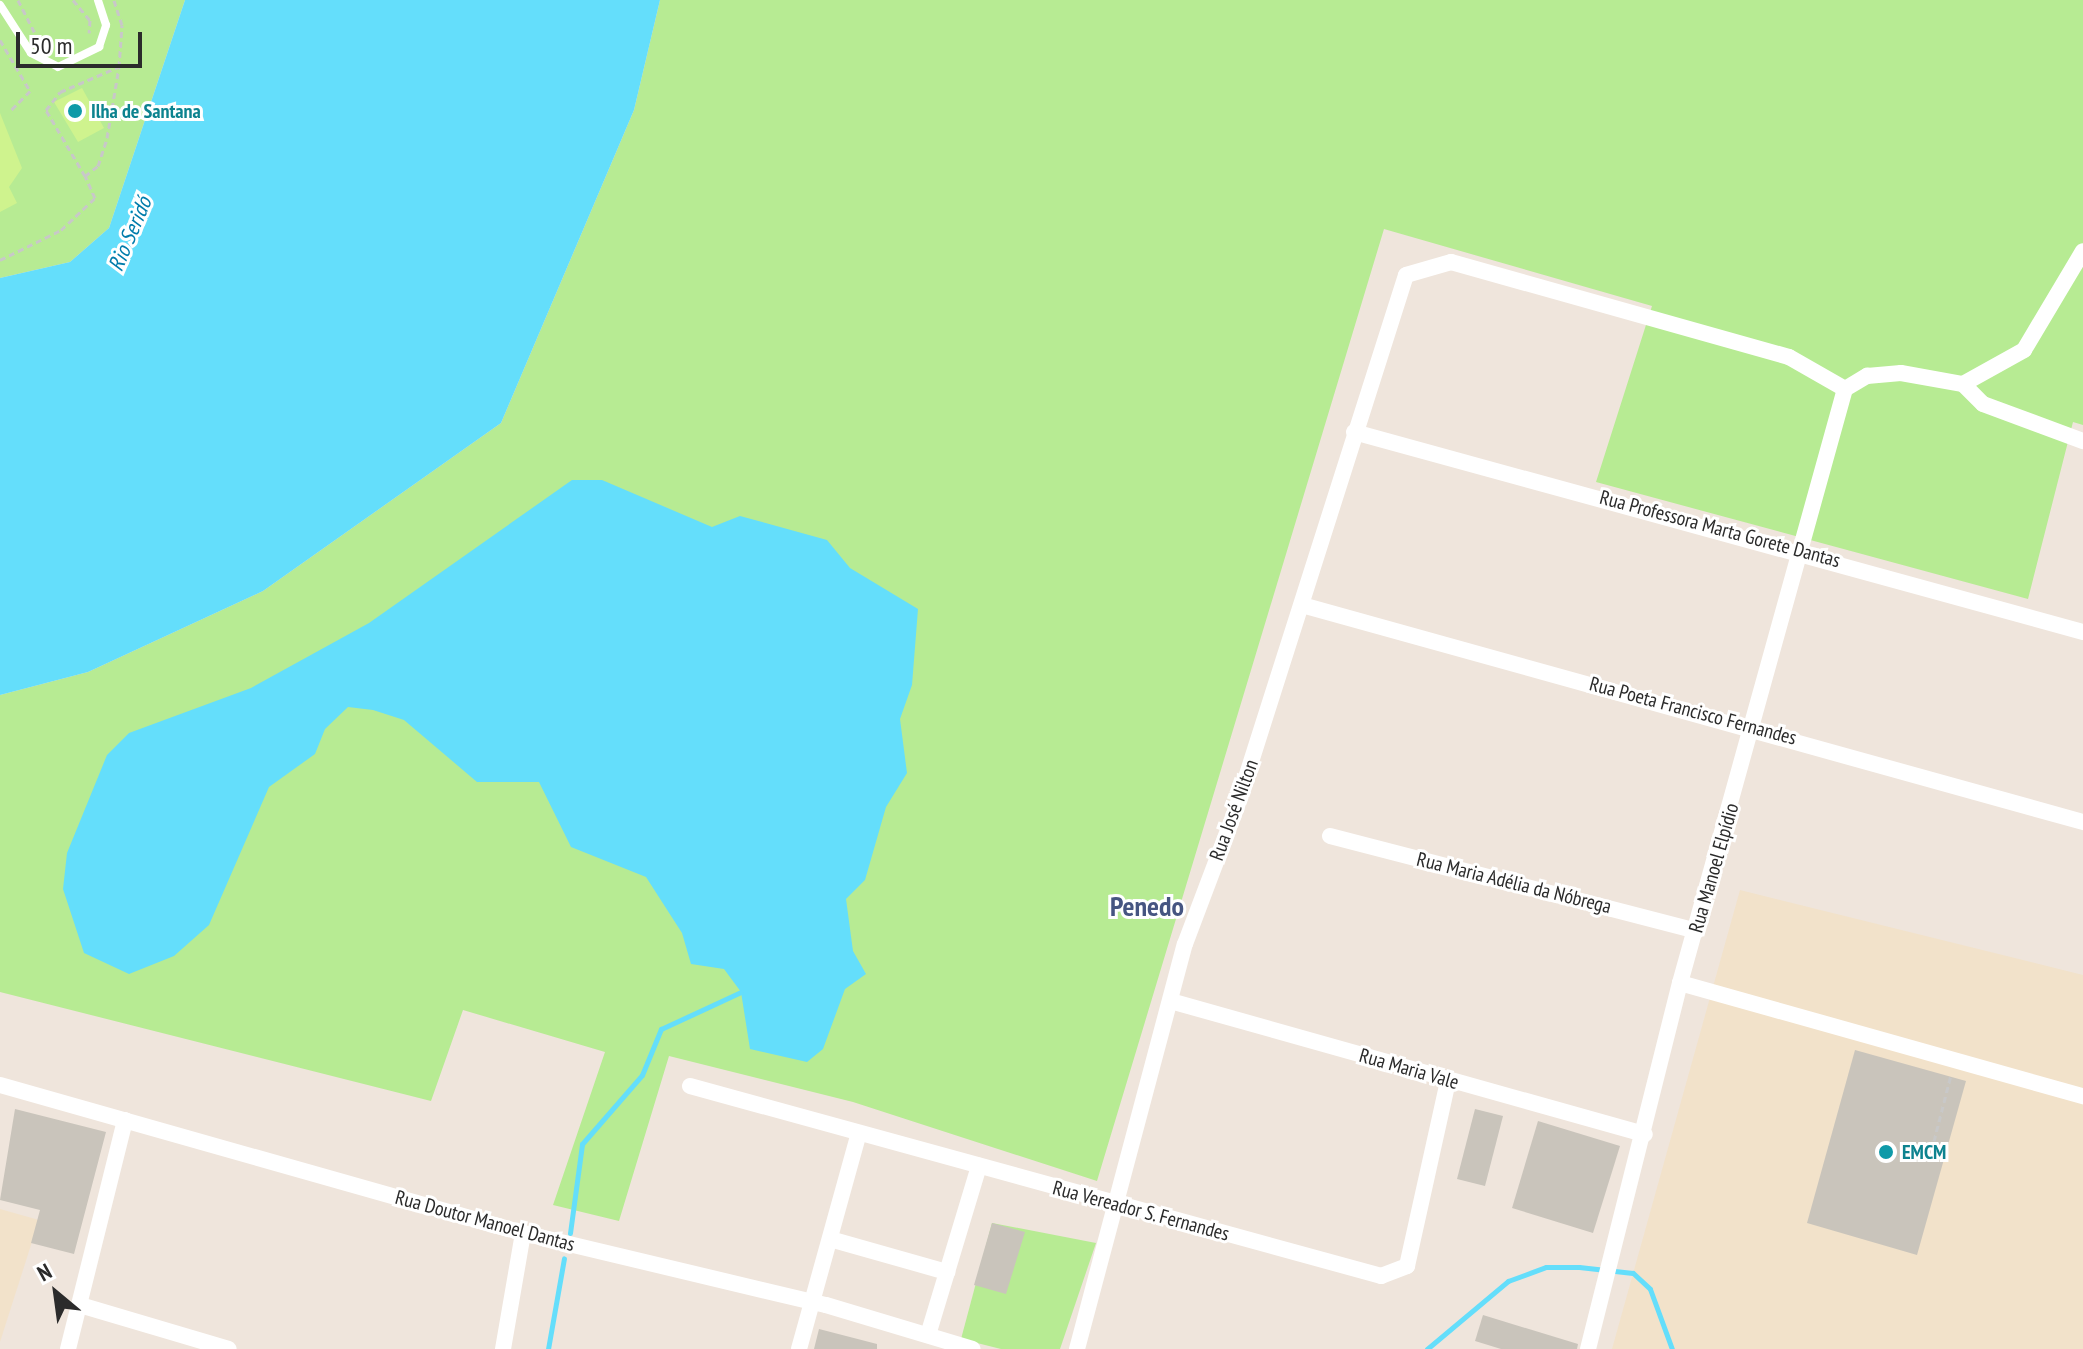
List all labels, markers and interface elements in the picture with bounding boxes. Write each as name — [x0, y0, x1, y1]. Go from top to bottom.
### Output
scale bar — [20, 16, 146, 66]
text: 50 m — [30, 30, 72, 61]
place label: Ilha de Santana — [91, 99, 201, 123]
marker: Ilha de Santana — [66, 102, 84, 120]
water label: Rio Seridó — [103, 193, 157, 275]
street label: Rua Professora Marta Gorete Dantas — [1597, 485, 1843, 573]
street label: Rua Poeta Francisco Fernandes — [1587, 672, 1799, 750]
street label: Rua José Nilton — [1205, 756, 1263, 864]
street label: Rua Manoel Elpídio — [1684, 800, 1744, 936]
street label: Rua Maria Adélia da Nóbrega — [1414, 847, 1614, 919]
district label: Penedo — [1110, 889, 1184, 923]
street label: Rua Maria Vale — [1356, 1043, 1462, 1095]
place label: EMCM — [1902, 1140, 1946, 1164]
marker: EMCM — [1877, 1143, 1895, 1161]
street label: Rua Vereador S. Fernandes — [1049, 1176, 1233, 1246]
street label: Rua Doutor Manoel Dantas — [393, 1185, 577, 1257]
north arrow — [16, 1253, 96, 1333]
text: N — [32, 1257, 56, 1287]

